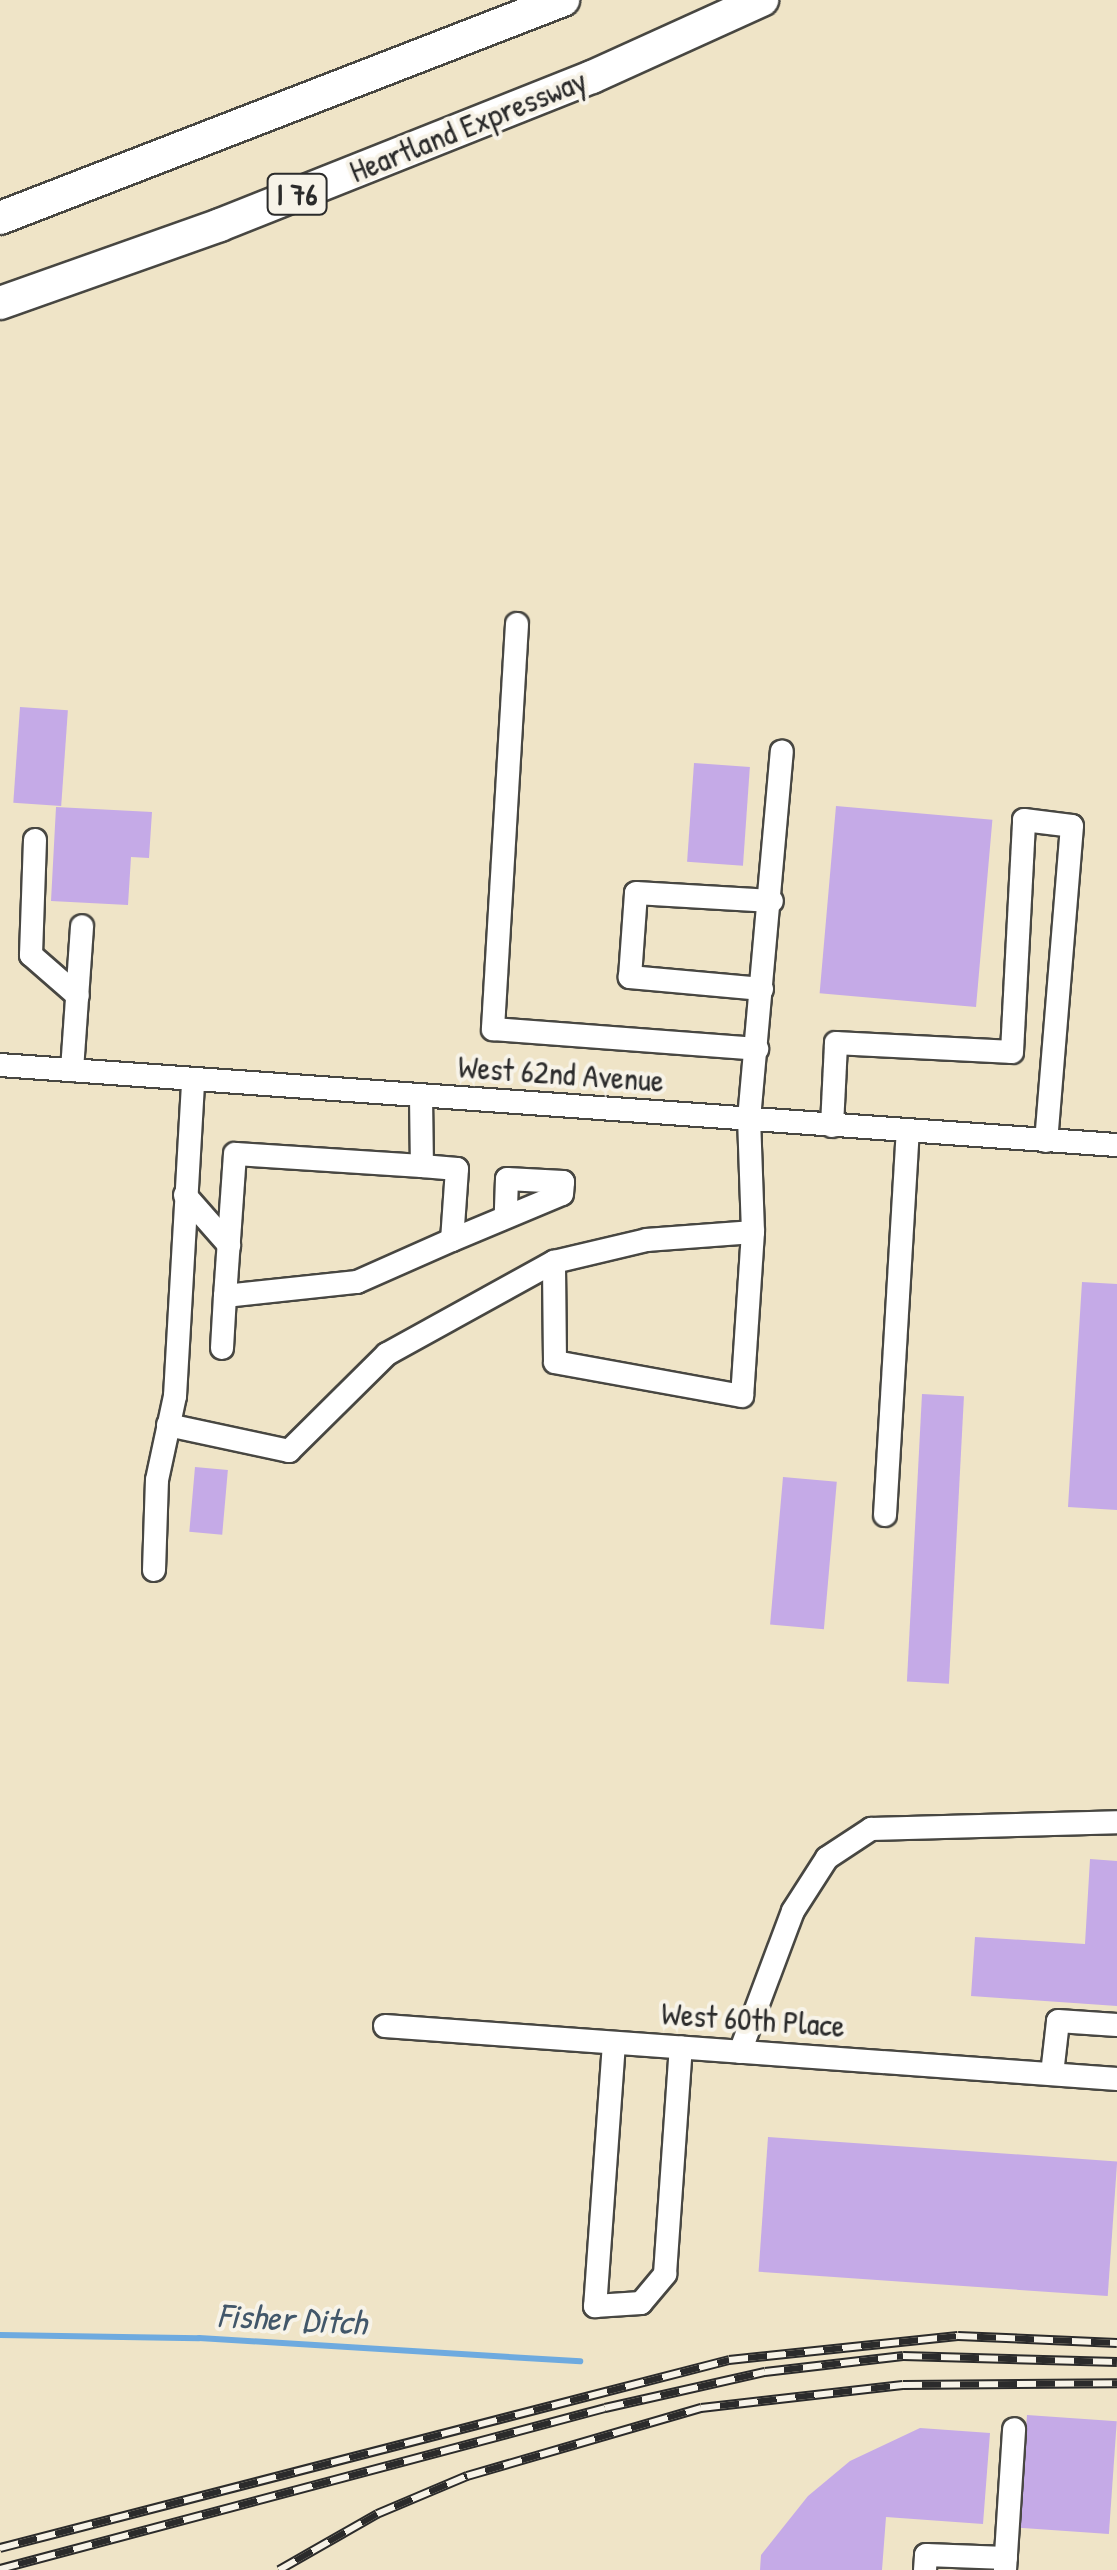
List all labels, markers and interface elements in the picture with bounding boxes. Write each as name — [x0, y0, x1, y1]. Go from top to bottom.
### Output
street label: Heartland Expressway — [344, 61, 592, 191]
road number: I 76 — [264, 169, 330, 219]
street label: West 62nd Avenue — [457, 1048, 665, 1100]
street label: West 60th Place — [660, 1994, 846, 2046]
water label: Fisher Ditch — [216, 2294, 368, 2344]

